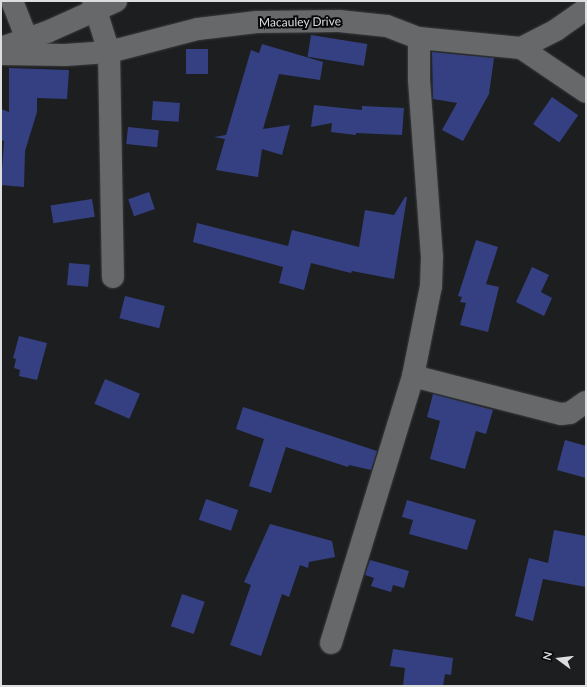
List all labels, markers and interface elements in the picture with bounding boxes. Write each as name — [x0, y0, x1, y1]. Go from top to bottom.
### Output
street label: Macauley Drive — [259, 14, 341, 30]
north arrow — [539, 639, 579, 679]
text: N — [540, 650, 554, 662]

